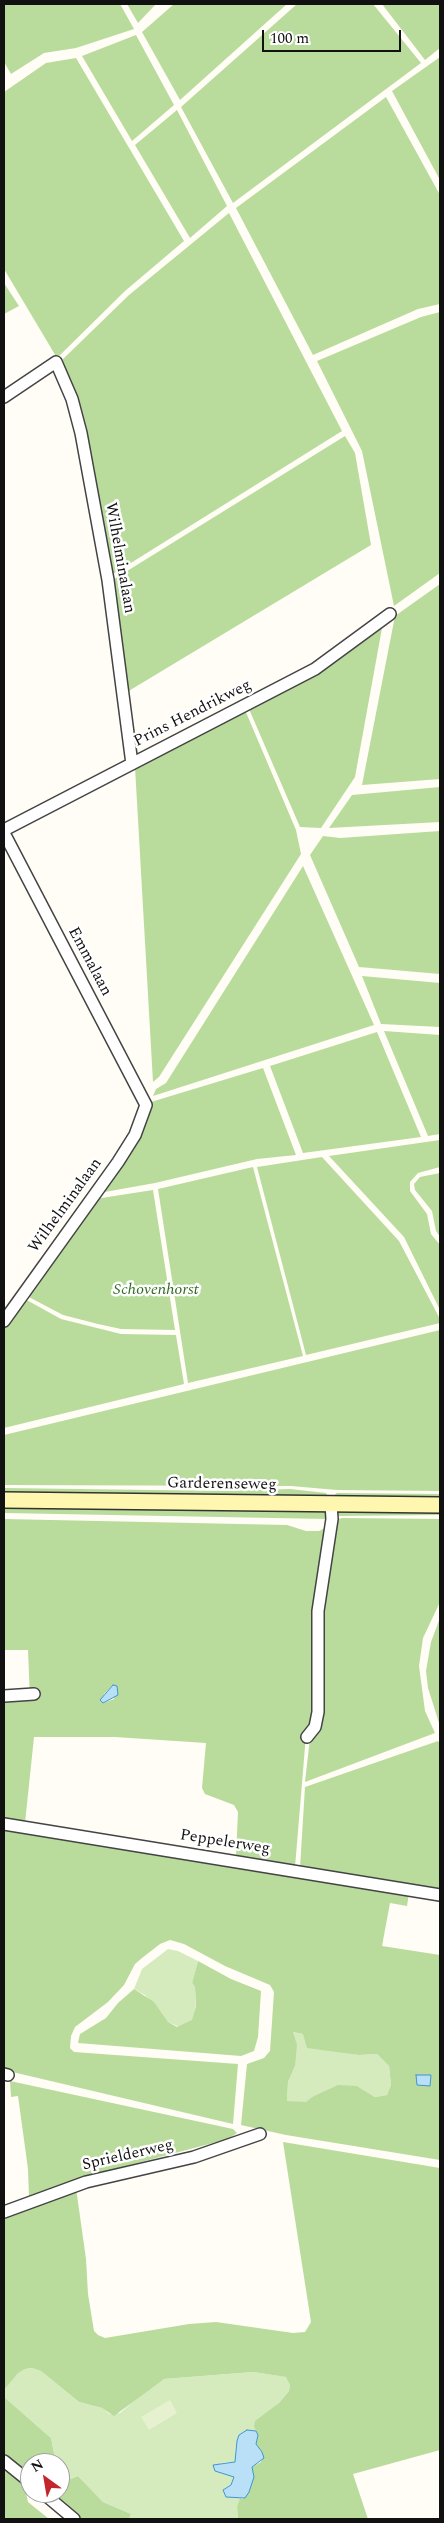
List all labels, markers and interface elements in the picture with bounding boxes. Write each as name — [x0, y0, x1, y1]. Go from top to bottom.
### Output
scale bar — [264, 20, 403, 52]
text: 100 m — [270, 27, 309, 50]
street label: Wilhelminalaan — [100, 501, 138, 615]
street label: Prins Hendrikweg — [131, 676, 255, 752]
street label: Emmalaan — [63, 924, 115, 1000]
street label: Wilhelminalaan — [25, 1155, 107, 1257]
park label: Schovenhorst — [113, 1281, 199, 1301]
street label: Garderenseweg — [167, 1474, 277, 1496]
street label: Peppelerweg — [179, 1826, 271, 1860]
street label: Sprielderweg — [81, 2136, 175, 2176]
north arrow — [20, 2453, 70, 2503]
text: N — [27, 2454, 48, 2478]

